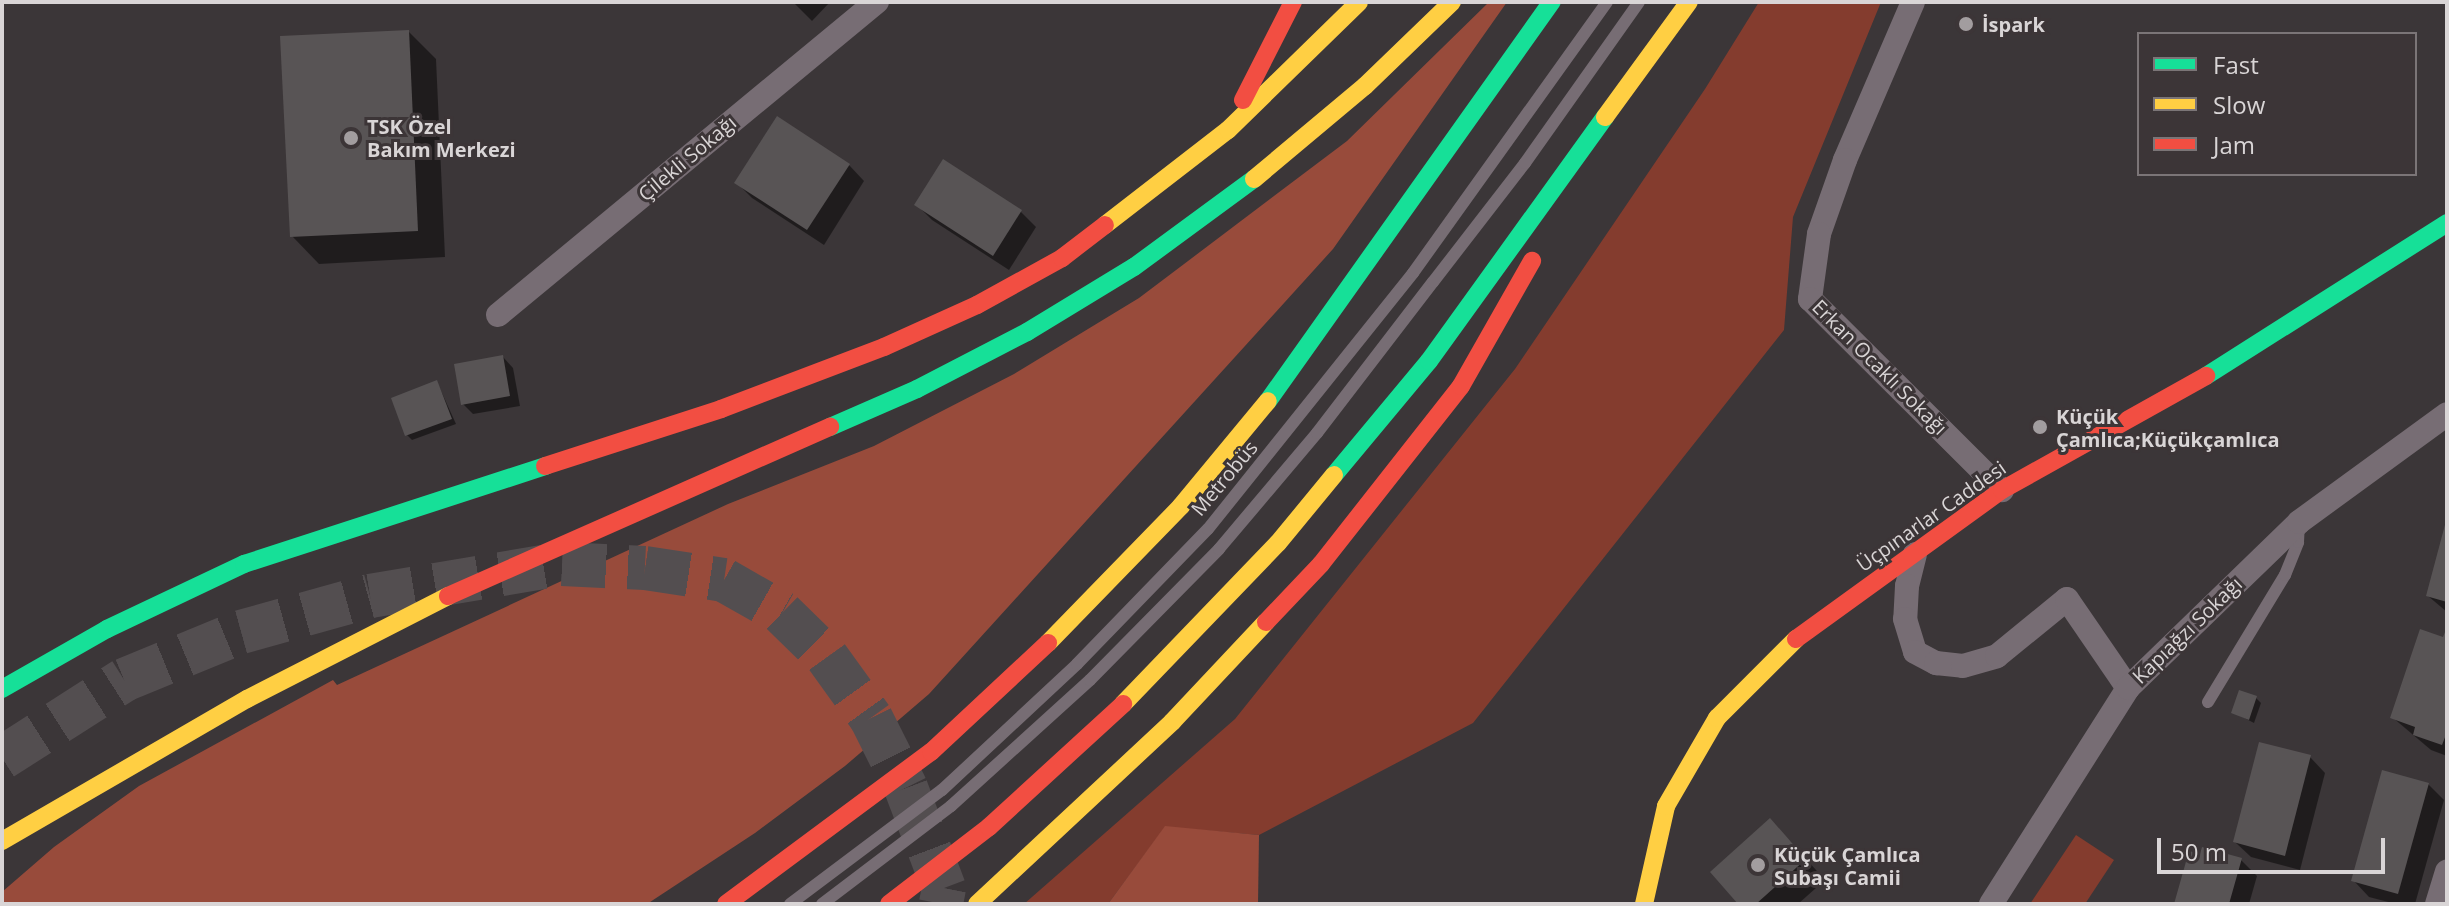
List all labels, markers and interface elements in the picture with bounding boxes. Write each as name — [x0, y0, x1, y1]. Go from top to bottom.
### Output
place label: İspark — [1982, 12, 2045, 36]
marker: İspark — [1957, 15, 1975, 33]
legend — [2137, 32, 2417, 176]
text: Fast — [2213, 48, 2259, 81]
text: Slow — [2213, 88, 2265, 121]
street label: Çilekli Sokağı — [633, 110, 741, 206]
place label: TSK Özel Bakım Merkezi — [367, 114, 516, 161]
text: Jam — [2213, 128, 2255, 161]
marker: TSK Özel Bakım Merkezi — [342, 129, 360, 147]
street label: Erkan Ocaklı Sokağı — [1808, 295, 1952, 439]
place label: Küçük Çamlıca;Küçükçamlıca — [2056, 404, 2280, 451]
marker: Küçük Çamlıca;Küçükçamlıca — [2031, 418, 2049, 436]
street label: Metrobüs — [1186, 436, 1262, 520]
street label: Üçpınarlar Caddesi — [1852, 456, 2010, 576]
street label: Kapıağzı Sokağı — [2127, 572, 2247, 688]
scale bar — [2161, 822, 2389, 872]
text: 50 m — [2171, 835, 2227, 868]
place label: Küçük Çamlıca Subaşı Camii — [1774, 842, 1920, 889]
marker: Küçük Çamlıca Subaşı Camii — [1749, 856, 1767, 874]

